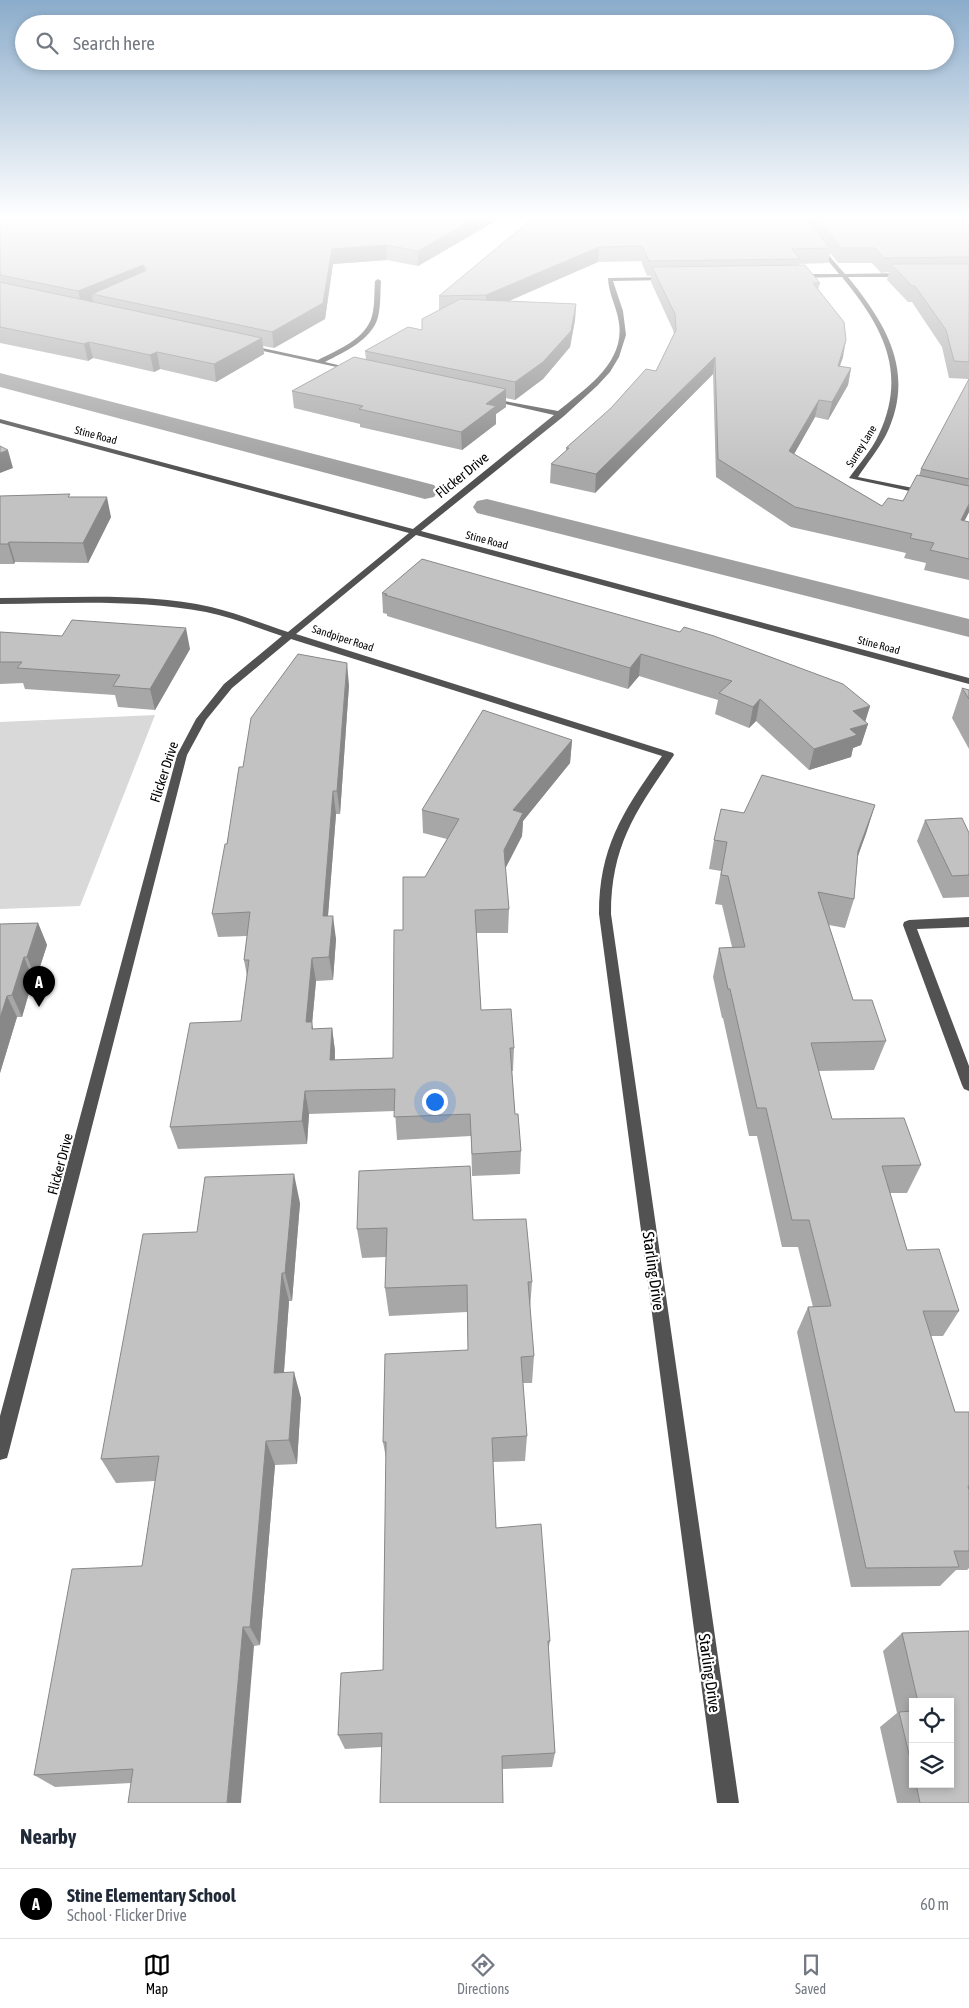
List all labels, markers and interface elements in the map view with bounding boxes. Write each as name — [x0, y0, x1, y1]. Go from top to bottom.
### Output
search box — [15, 15, 954, 70]
icon: search — [33, 29, 61, 57]
text: Search here — [73, 32, 155, 54]
street label: Surrey Lane — [843, 423, 879, 469]
street label: Stine Road — [74, 424, 118, 446]
street label: Flicker Drive — [432, 449, 492, 501]
street label: Stine Road — [465, 529, 509, 551]
street label: Sandpiper Road — [311, 622, 375, 654]
street label: Stine Road — [857, 634, 901, 656]
street label: Flicker Drive — [147, 739, 181, 805]
pin: A — [23, 966, 55, 1007]
your location — [422, 1089, 448, 1115]
street label: Flicker Drive — [44, 1131, 76, 1197]
street label: Starling Drive — [639, 1230, 668, 1312]
street label: Starling Drive — [695, 1632, 724, 1714]
map controls — [909, 1698, 954, 1788]
button: locate — [909, 1698, 954, 1743]
button: layers — [909, 1743, 954, 1788]
text: Nearby — [20, 1824, 76, 1848]
text: Stine Elementary School — [67, 1884, 236, 1906]
text: A — [32, 1895, 40, 1913]
text: 60 m — [920, 1895, 949, 1913]
text: School · Flicker Drive — [67, 1906, 187, 1924]
tab: Map — [143, 1951, 171, 1997]
tab: Directions — [457, 1951, 509, 1997]
tab: Saved — [795, 1951, 826, 1997]

